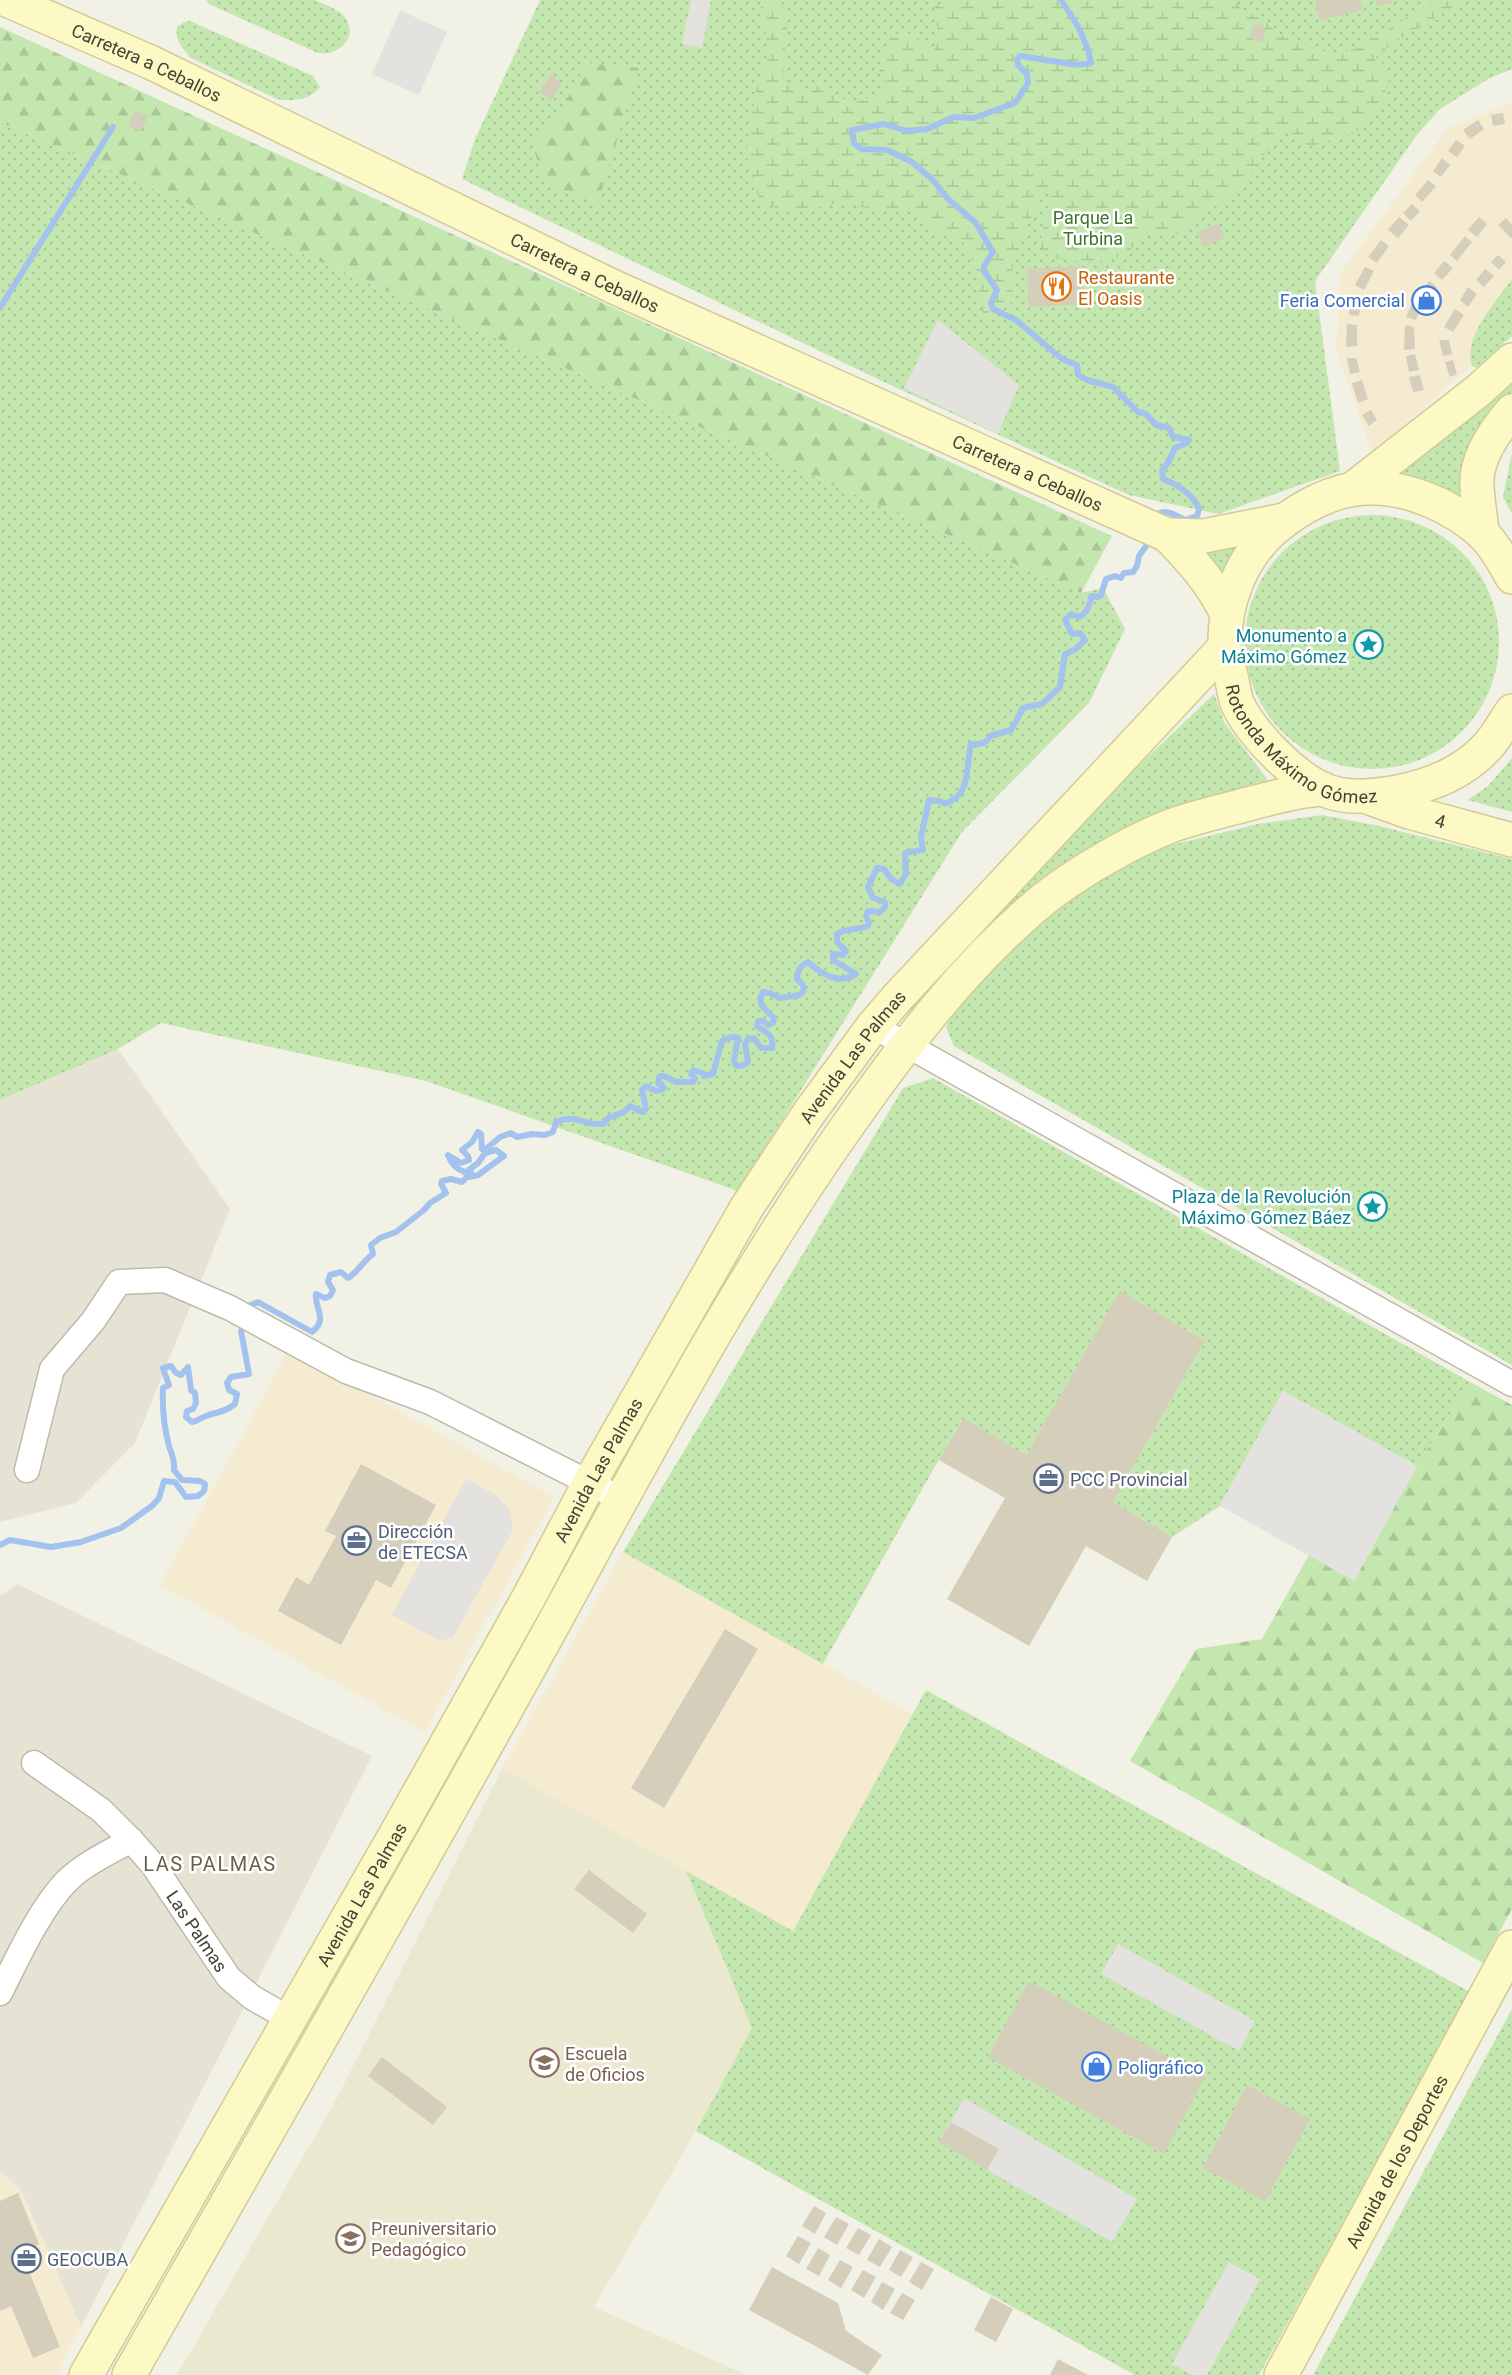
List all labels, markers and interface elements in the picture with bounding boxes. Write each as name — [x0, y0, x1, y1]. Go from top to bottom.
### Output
street label: Carretera a Ceballos — [69, 19, 225, 106]
park label: Parque La Turbina — [1053, 207, 1133, 249]
street label: Carretera a Ceballos — [507, 228, 663, 316]
place label: Restaurante El Oasis — [1078, 267, 1174, 309]
restaurant icon: Restaurante El Oasis — [1041, 271, 1073, 303]
shop icon: Feria Comercial — [1410, 284, 1442, 316]
place label: Feria Comercial — [1280, 290, 1405, 311]
street label: Carretera a Ceballos — [949, 430, 1106, 515]
place label: Monumento a Máximo Gómez — [1221, 625, 1347, 667]
place icon: Monumento a Máximo Gómez — [1352, 629, 1384, 661]
street label: Rotonda Máximo Gómez — [1222, 682, 1378, 807]
street label: 4 — [1433, 809, 1448, 832]
street label: Avenida Las Palmas — [795, 986, 910, 1127]
place label: Plaza de la Revolución Máximo Gómez Báez — [1172, 1186, 1351, 1228]
place icon: Plaza de la Revolución Máximo Gómez Báez — [1356, 1190, 1388, 1222]
street label: Avenida Las Palmas — [550, 1394, 646, 1546]
office icon: PCC Provincial — [1033, 1463, 1065, 1495]
place label: PCC Provincial — [1070, 1469, 1188, 1490]
place label: Dirección de ETECSA — [378, 1521, 468, 1563]
office icon: Dirección de ETECSA — [341, 1525, 373, 1557]
street label: Avenida Las Palmas — [312, 1819, 411, 1970]
district label: LAS PALMAS — [143, 1852, 277, 1876]
street label: Las Palmas — [162, 1886, 232, 1976]
place label: Escuela de Oficios — [565, 2043, 645, 2085]
school or university icon: Escuela de Oficios — [528, 2047, 560, 2079]
shop icon: Poligráfico — [1081, 2051, 1113, 2083]
place label: Poligráfico — [1118, 2057, 1204, 2078]
street label: Avenida de los Deportes — [1341, 2071, 1452, 2251]
place label: Preuniversitario Pedagógico — [371, 2218, 496, 2260]
school or university icon: Preuniversitario Pedagógico — [334, 2222, 366, 2254]
office icon: GEOCUBA — [10, 2243, 42, 2275]
place label: GEOCUBA — [47, 2249, 128, 2270]

